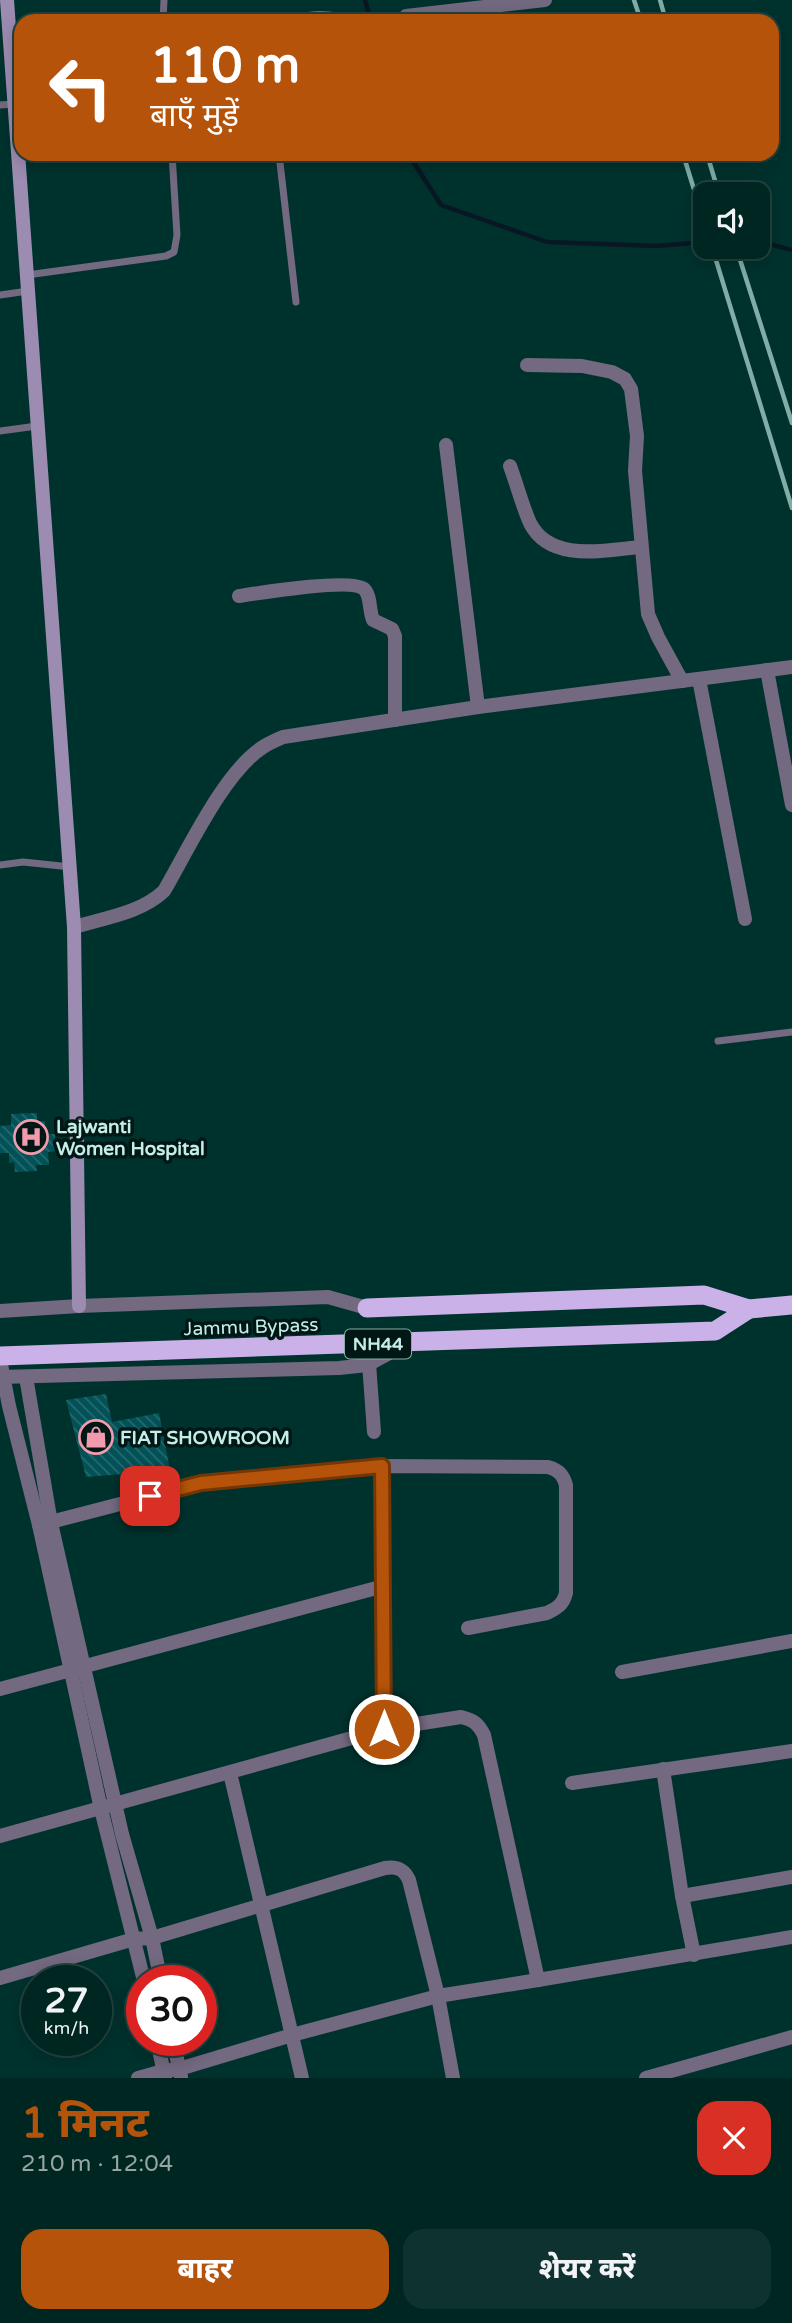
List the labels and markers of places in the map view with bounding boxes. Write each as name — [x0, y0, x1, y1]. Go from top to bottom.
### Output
place label: Lajwanti Women Hospital — [56, 1116, 205, 1161]
hospital icon: Lajwanti Women Hospital — [12, 1118, 50, 1156]
shop icon: FIAT SHOWROOM — [77, 1418, 115, 1456]
place label: FIAT SHOWROOM — [120, 1427, 290, 1449]
pin — [120, 1466, 180, 1526]

